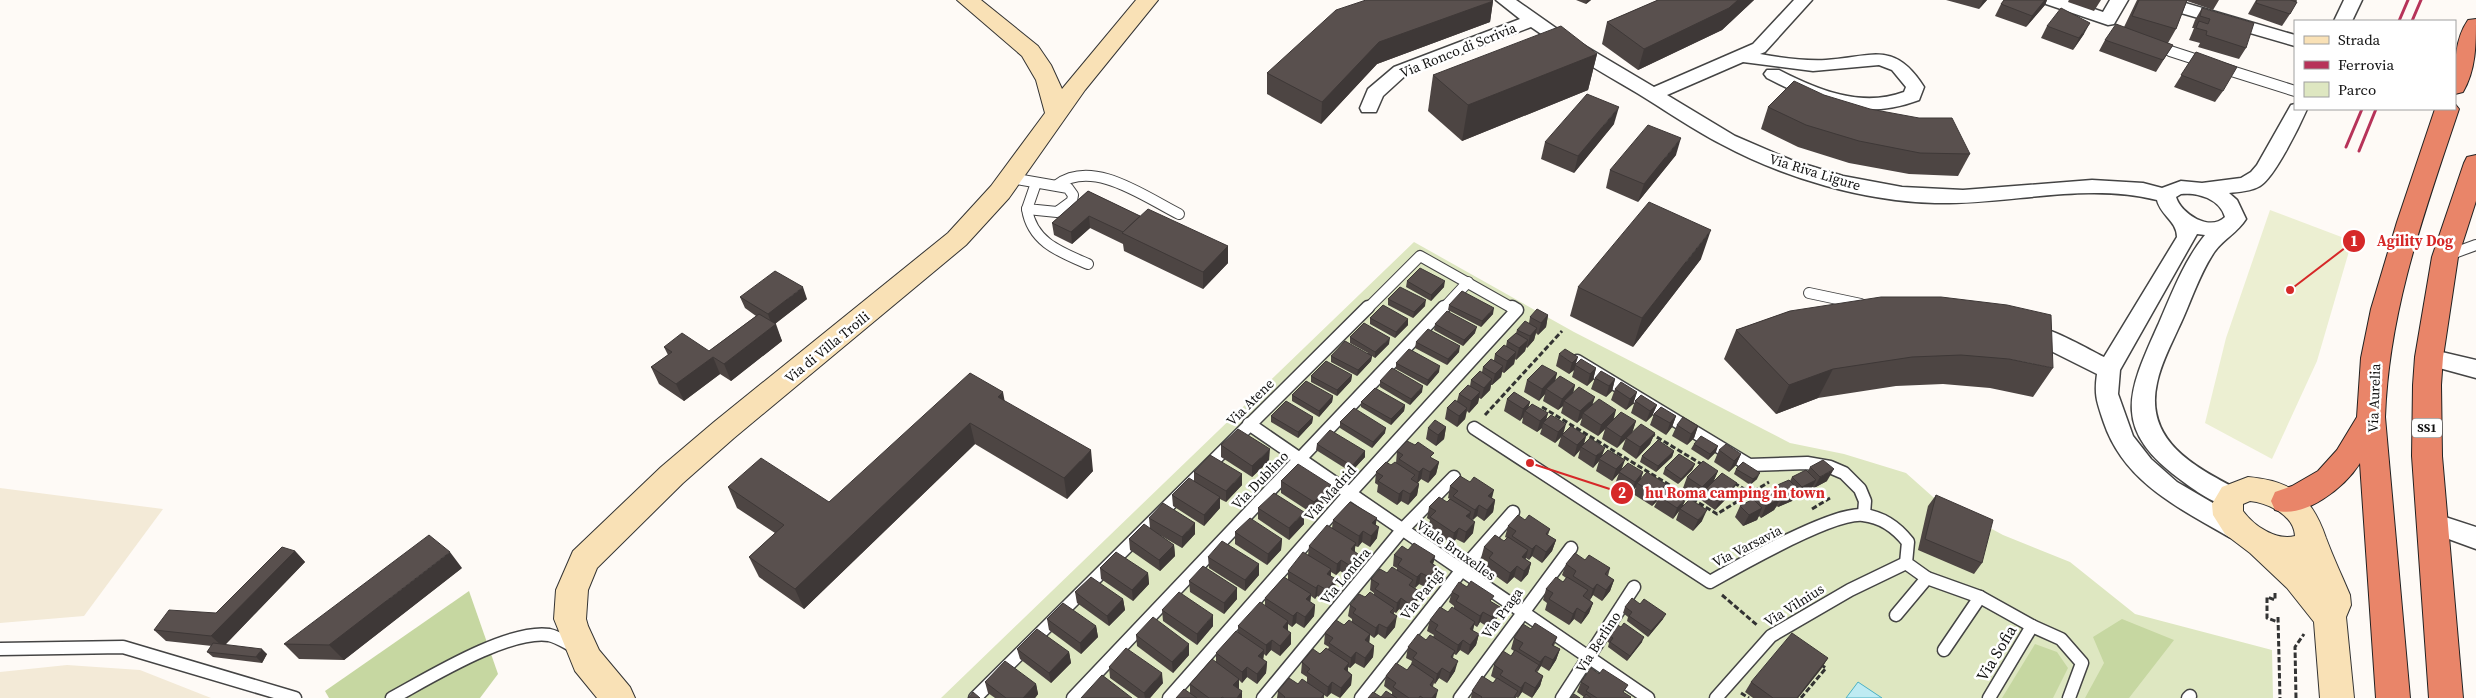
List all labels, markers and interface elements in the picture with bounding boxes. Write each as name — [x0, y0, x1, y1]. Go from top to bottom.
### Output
street label: Via Ronco di Scrivia — [1397, 17, 1520, 83]
legend — [2294, 20, 2456, 110]
text: Strada — [2338, 29, 2381, 50]
text: Ferrovia — [2338, 54, 2395, 75]
text: Parco — [2338, 79, 2376, 100]
street label: Via Riva Ligure — [1767, 149, 1863, 195]
callout: Agility Dog — [2342, 226, 2463, 256]
text: 1 — [2350, 230, 2358, 251]
text: Agility Dog — [2377, 230, 2453, 251]
street label: Via di Villa Troili — [780, 306, 874, 388]
street label: Via Aurelia — [2363, 362, 2385, 433]
street label: Via Atene — [1222, 374, 1278, 430]
road number: SS1 — [2412, 418, 2442, 438]
street label: Via Dublino — [1227, 446, 1293, 514]
street label: Via Madrid — [1299, 461, 1361, 525]
callout: hu Roma camping in town — [1610, 478, 1835, 508]
text: 2 — [1618, 482, 1626, 503]
text: hu Roma camping in town — [1645, 482, 1825, 503]
street label: Viale Bruxelles — [1412, 515, 1500, 585]
street label: Via Varsavia — [1709, 520, 1786, 572]
street label: Via Londra — [1315, 543, 1375, 609]
street label: Via Parigi — [1396, 564, 1448, 624]
street label: Via Vilnius — [1760, 579, 1828, 631]
street label: Via Praga — [1477, 583, 1528, 643]
street label: Via Berlino — [1571, 607, 1626, 677]
street label: Via Sofia — [1971, 620, 2022, 685]

